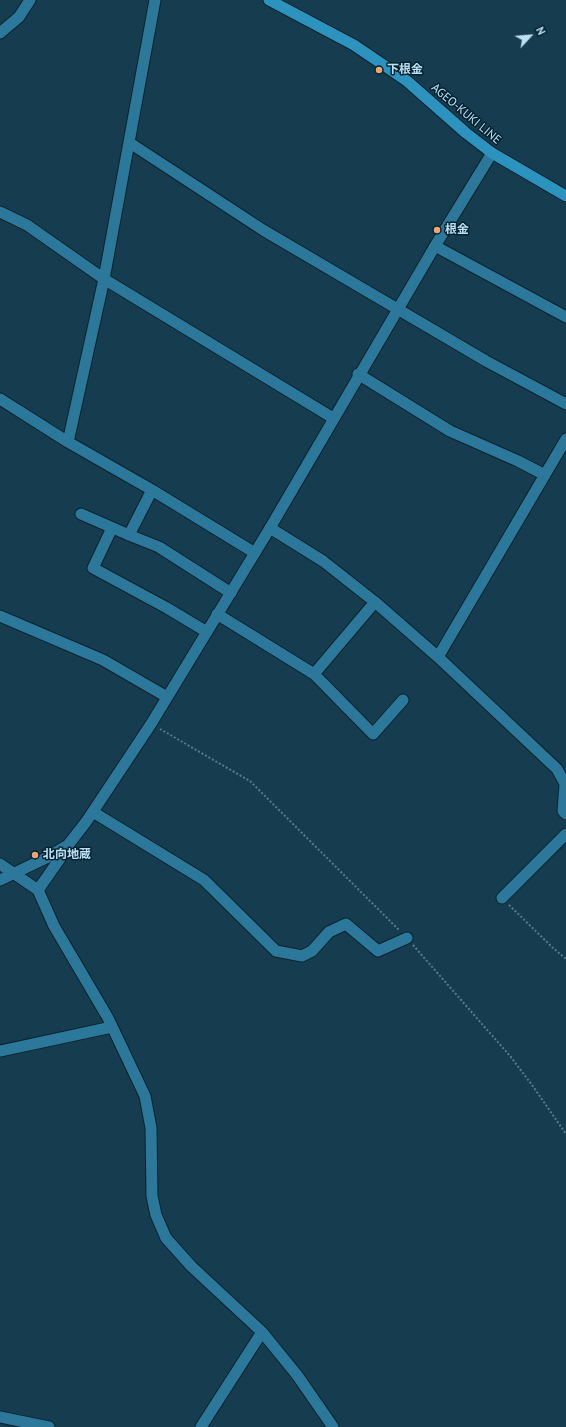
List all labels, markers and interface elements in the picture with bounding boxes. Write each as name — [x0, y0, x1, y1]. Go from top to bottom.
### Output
north arrow — [510, 16, 550, 56]
text: N — [533, 24, 549, 37]
place label: 下根金 — [387, 63, 423, 77]
marker: 下根金 — [374, 65, 384, 75]
street label: AGEO-KUKI LINE — [428, 81, 504, 147]
place label: 根金 — [445, 223, 469, 237]
marker: 根金 — [432, 225, 442, 235]
place label: 北向地蔵 — [43, 848, 91, 862]
marker: 北向地蔵 — [30, 850, 40, 860]

